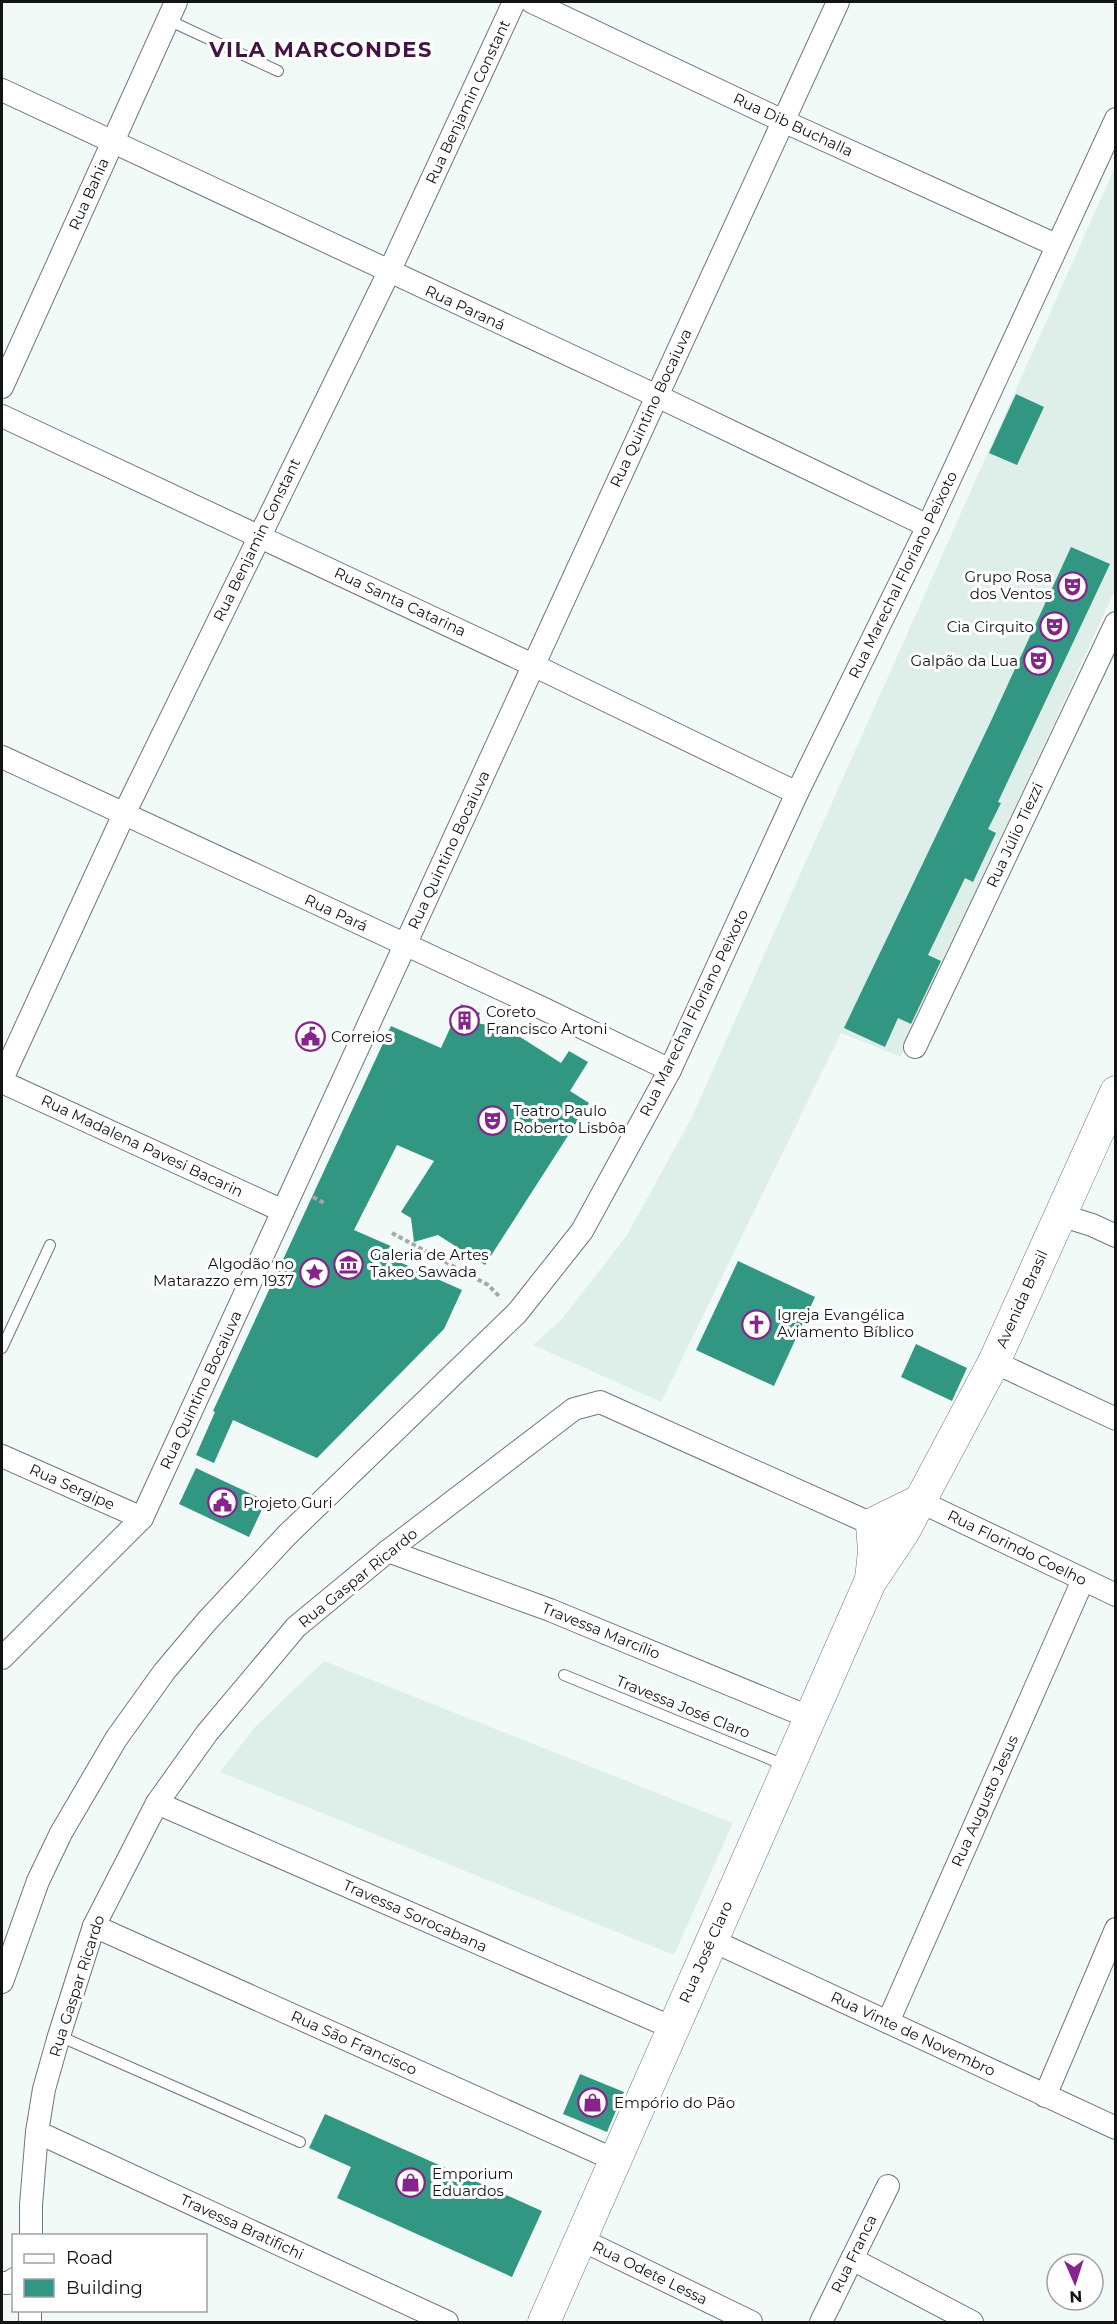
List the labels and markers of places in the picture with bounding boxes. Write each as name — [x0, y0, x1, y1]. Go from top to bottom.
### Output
place label: Grupo Rosa dos Ventos — [964, 567, 1052, 603]
theatre icon: Grupo Rosa dos Ventos — [1057, 570, 1089, 602]
theatre icon: Cia Cirquito — [1039, 611, 1071, 643]
place label: Cia Cirquito — [947, 617, 1034, 636]
theatre icon: Galpão da Lua — [1023, 645, 1055, 677]
place label: Galpão da Lua — [911, 651, 1018, 670]
place label: Coreto Francisco Artoni — [486, 1002, 607, 1038]
building icon: Coreto Francisco Artoni — [449, 1005, 481, 1037]
public building icon: Correios — [294, 1021, 326, 1053]
place label: Correios — [331, 1027, 392, 1046]
place label: Teatro Paulo Roberto Lisbôa — [513, 1101, 626, 1137]
theatre icon: Teatro Paulo Roberto Lisbôa — [476, 1104, 508, 1136]
place label: Galeria de Artes Takeo Sawada — [370, 1245, 489, 1281]
museum icon: Galeria de Artes Takeo Sawada — [333, 1248, 365, 1280]
place label: Algodão no Matarazzo em 1937 — [153, 1254, 294, 1290]
place icon: Algodão no Matarazzo em 1937 — [299, 1257, 331, 1289]
place label: Igreja Evangélica Aviamento Bíblico — [777, 1305, 914, 1341]
church icon: Igreja Evangélica Aviamento Bíblico — [740, 1308, 772, 1340]
public building icon: Projeto Guri — [206, 1487, 238, 1519]
place label: Projeto Guri — [243, 1493, 333, 1512]
shop icon: Empório do Pão — [577, 2087, 609, 2119]
place label: Empório do Pão — [614, 2093, 735, 2112]
place label: Emporium Eduardos — [432, 2164, 513, 2200]
shop icon: Emporium Eduardos — [395, 2167, 427, 2199]

